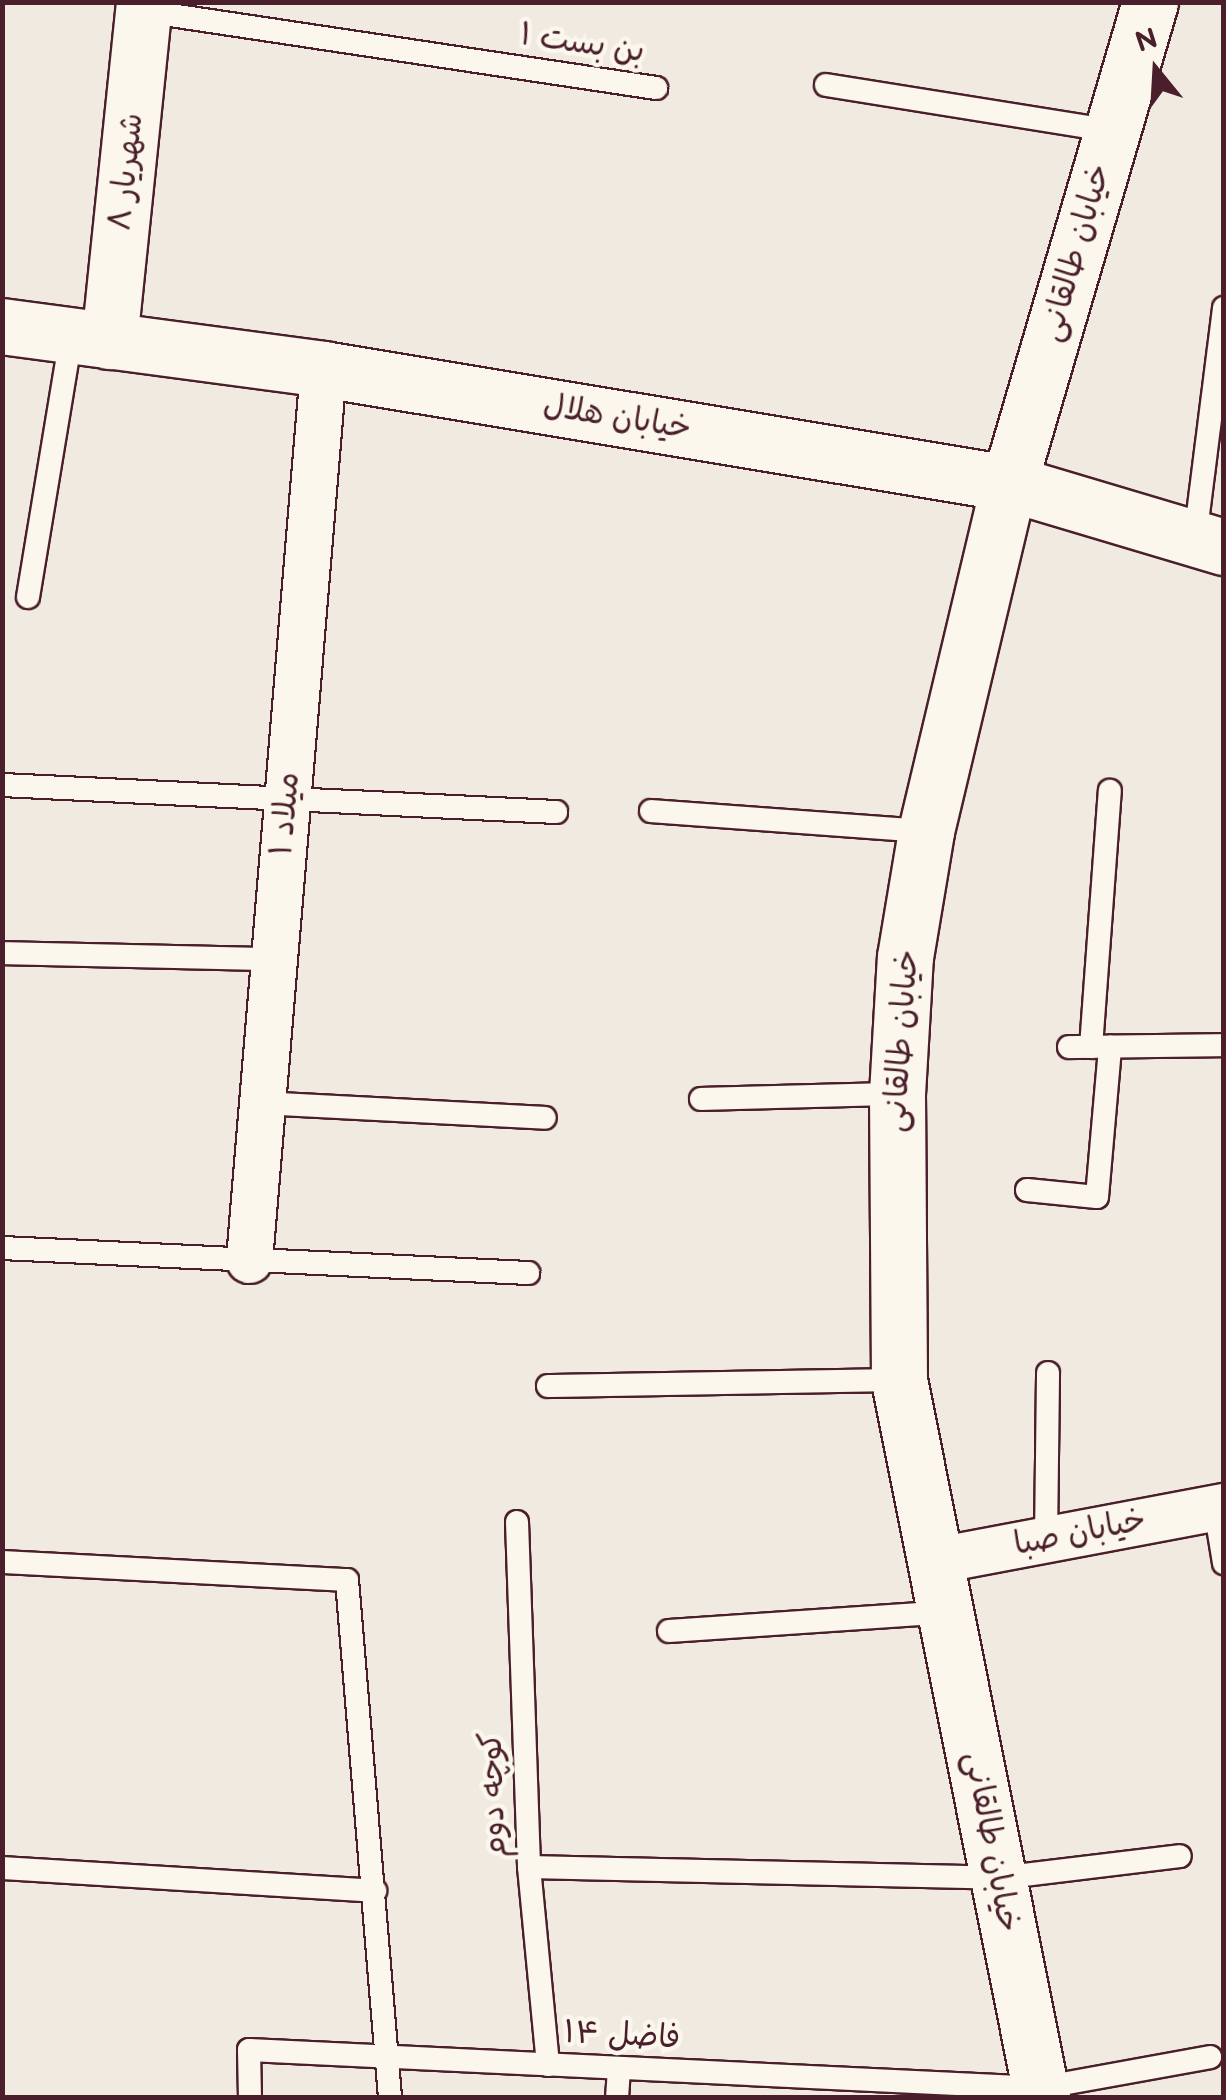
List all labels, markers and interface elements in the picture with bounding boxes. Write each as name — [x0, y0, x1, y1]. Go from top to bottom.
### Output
street label: بن بست ۱ — [517, 16, 647, 72]
north arrow — [1106, 20, 1206, 120]
text: N — [1131, 22, 1162, 60]
street label: شهریار ۸ — [102, 111, 152, 233]
street label: خیابان طالقانی — [1032, 160, 1120, 346]
street label: خیابان هلال — [540, 387, 694, 449]
street label: میلاد ۱ — [263, 771, 309, 857]
street label: خیابان طالقانی — [876, 948, 928, 1134]
street label: خیابان صبا — [1011, 1501, 1149, 1565]
street label: کوچه دوم — [473, 1731, 515, 1859]
street label: خیابان طالقانی — [955, 1749, 1027, 1935]
street label: فاضل ۱۴ — [563, 2014, 681, 2058]

